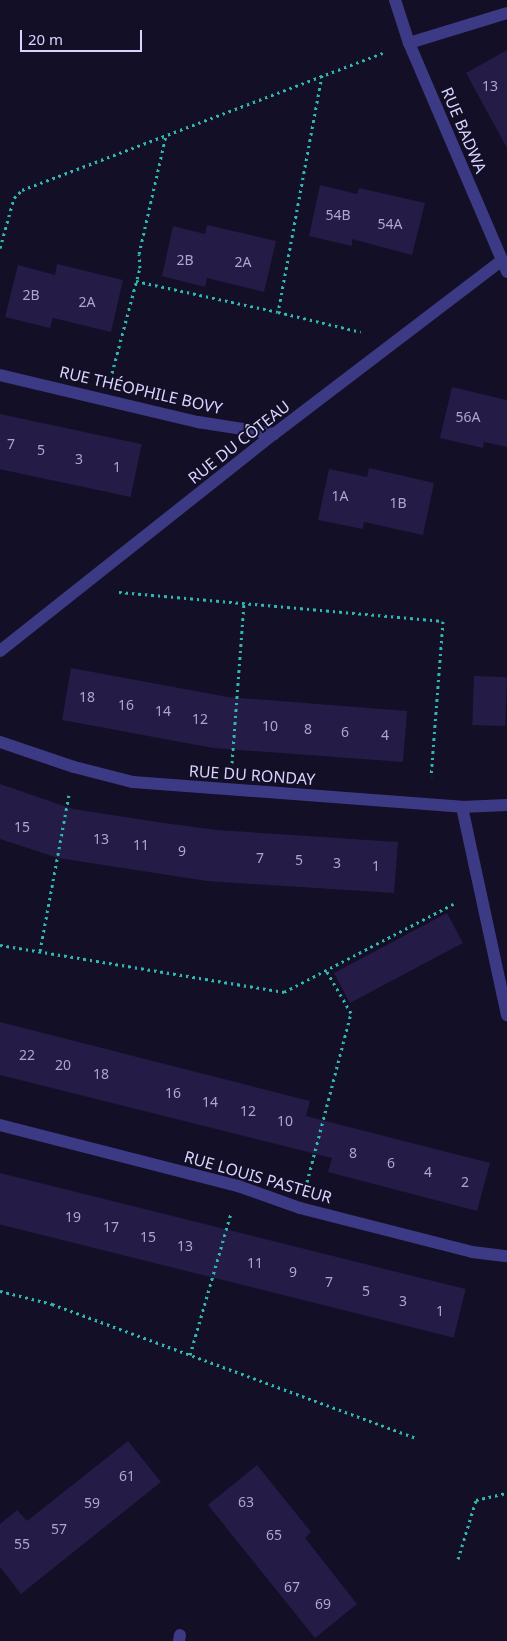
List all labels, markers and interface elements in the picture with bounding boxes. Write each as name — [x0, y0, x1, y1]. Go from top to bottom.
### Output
scale bar — [22, 20, 145, 52]
text: 20 m — [28, 29, 63, 49]
house number: 13 — [482, 78, 498, 94]
street label: RUE BADWA — [437, 84, 491, 176]
house number: 54B — [325, 207, 351, 223]
house number: 54A — [378, 216, 402, 232]
house number: 2B — [176, 252, 194, 268]
house number: 2A — [235, 254, 251, 270]
house number: 2B — [22, 287, 40, 303]
house number: 2A — [79, 294, 95, 310]
street label: RUE THÉOPHILE BOVY — [58, 362, 224, 418]
street label: RUE DU CÔTEAU — [184, 396, 294, 488]
house number: 56A — [456, 409, 480, 425]
house number: 7 — [7, 436, 15, 452]
house number: 5 — [37, 442, 45, 458]
house number: 3 — [75, 451, 83, 467]
house number: 1 — [113, 459, 121, 475]
house number: 1A — [332, 488, 348, 504]
house number: 1B — [389, 495, 407, 511]
house number: 18 — [79, 689, 95, 705]
house number: 16 — [118, 697, 134, 713]
house number: 14 — [155, 703, 171, 719]
house number: 12 — [192, 711, 208, 727]
house number: 10 — [262, 718, 278, 734]
house number: 8 — [304, 721, 312, 737]
house number: 6 — [341, 724, 349, 740]
house number: 4 — [381, 727, 389, 743]
street label: RUE DU RONDAY — [188, 761, 316, 789]
house number: 15 — [14, 819, 30, 835]
house number: 13 — [93, 831, 109, 847]
house number: 11 — [133, 837, 149, 853]
house number: 9 — [178, 843, 186, 859]
house number: 7 — [256, 850, 264, 866]
house number: 5 — [295, 852, 303, 868]
house number: 3 — [333, 855, 341, 871]
house number: 1 — [372, 858, 380, 874]
house number: 22 — [19, 1047, 35, 1063]
house number: 20 — [55, 1057, 71, 1073]
house number: 18 — [93, 1066, 109, 1082]
house number: 16 — [165, 1085, 181, 1101]
house number: 14 — [202, 1094, 218, 1110]
house number: 12 — [240, 1103, 256, 1119]
house number: 10 — [277, 1113, 293, 1129]
house number: 8 — [349, 1145, 357, 1161]
street label: RUE LOUIS PASTEUR — [182, 1147, 334, 1207]
house number: 6 — [387, 1155, 395, 1171]
house number: 4 — [424, 1164, 432, 1180]
house number: 2 — [461, 1174, 469, 1190]
house number: 19 — [65, 1209, 81, 1225]
house number: 17 — [103, 1219, 119, 1235]
house number: 15 — [140, 1229, 156, 1245]
house number: 13 — [177, 1238, 193, 1254]
house number: 11 — [247, 1255, 263, 1271]
house number: 9 — [289, 1264, 297, 1280]
house number: 7 — [325, 1274, 333, 1290]
house number: 5 — [362, 1283, 370, 1299]
house number: 3 — [399, 1293, 407, 1309]
house number: 1 — [436, 1303, 444, 1319]
house number: 61 — [119, 1468, 135, 1484]
house number: 63 — [238, 1494, 254, 1510]
house number: 59 — [84, 1495, 100, 1511]
house number: 57 — [51, 1521, 67, 1537]
house number: 65 — [266, 1527, 282, 1543]
house number: 55 — [14, 1536, 30, 1552]
house number: 67 — [284, 1579, 300, 1595]
house number: 69 — [315, 1596, 331, 1612]

